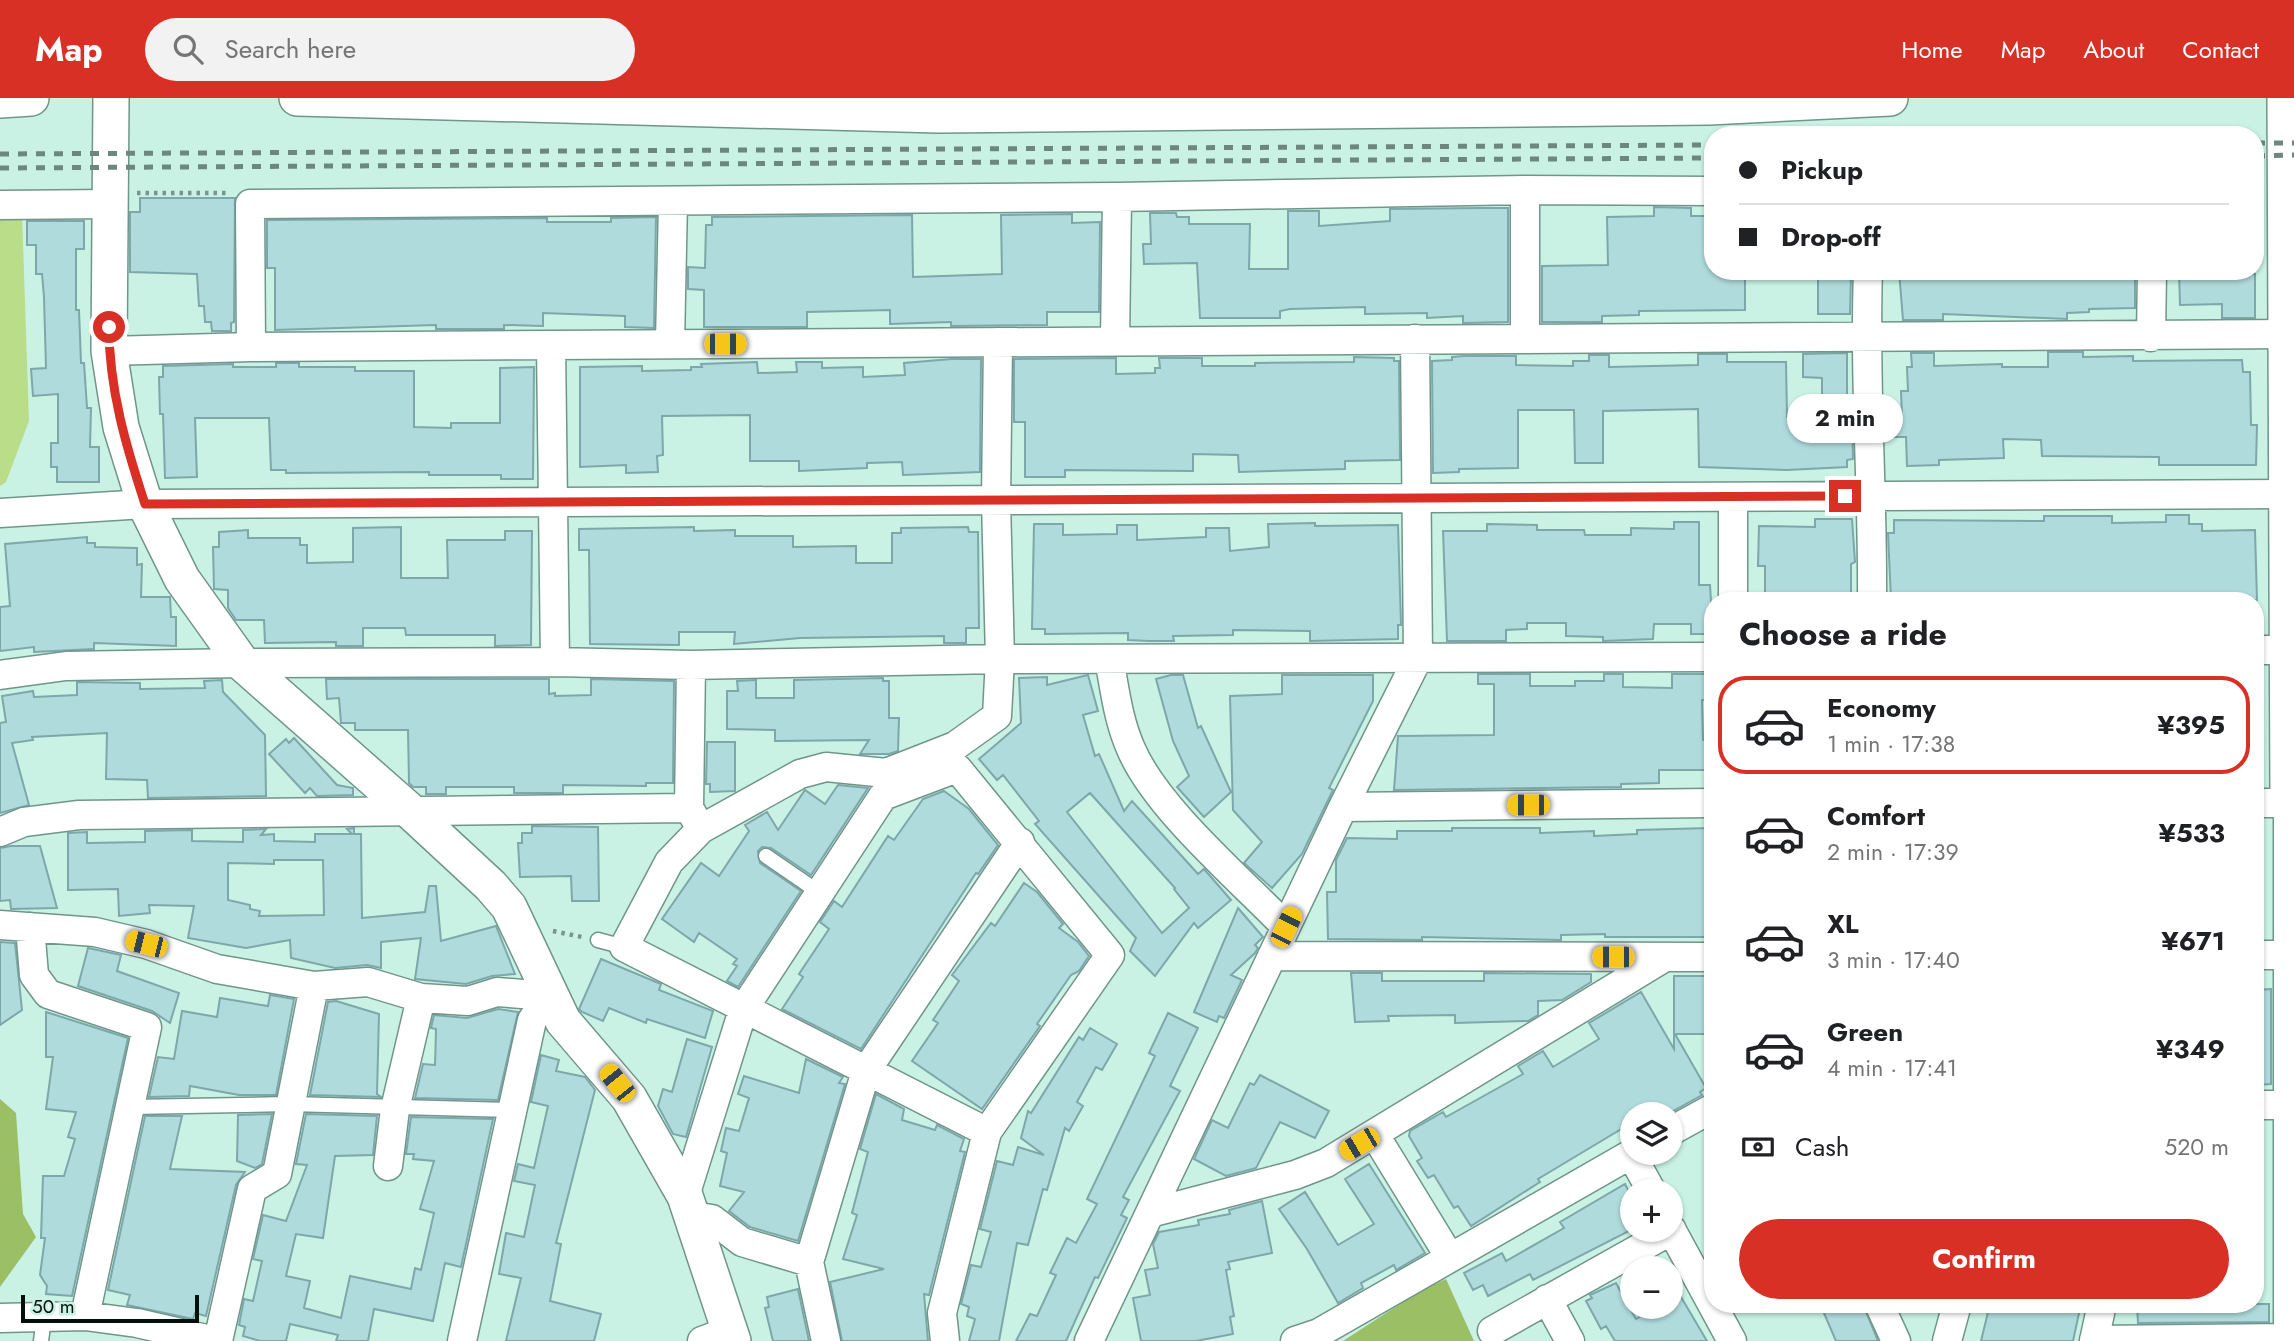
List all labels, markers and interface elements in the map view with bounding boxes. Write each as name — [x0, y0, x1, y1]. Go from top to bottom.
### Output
search box — [145, 18, 635, 81]
text: Map — [35, 26, 103, 73]
icon: search — [169, 30, 207, 68]
text: Search here — [225, 30, 356, 68]
text: Home — [1901, 32, 1963, 67]
text: Map — [2001, 32, 2045, 67]
text: About — [2083, 32, 2144, 67]
text: Contact — [2182, 32, 2259, 67]
text: Pickup — [1781, 151, 1863, 189]
text: Drop-off — [1781, 218, 1881, 256]
route start — [93, 311, 125, 343]
car — [705, 334, 747, 355]
callout: 2 min — [1787, 394, 1903, 444]
text: 2 min — [1815, 401, 1875, 435]
route end — [1829, 480, 1861, 512]
text: Choose a ride — [1739, 611, 1947, 657]
text: Economy — [1827, 689, 1936, 727]
icon: car — [1743, 694, 1806, 757]
text: ¥395 — [2157, 706, 2225, 744]
text: 1 min · 17:38 — [1827, 727, 1955, 761]
car — [1508, 795, 1550, 816]
text: Comfort — [1827, 797, 1925, 835]
icon: car — [1743, 802, 1806, 865]
text: ¥533 — [2159, 814, 2225, 852]
text: 2 min · 17:39 — [1827, 835, 1959, 869]
car — [1268, 904, 1305, 950]
text: XL — [1827, 905, 1859, 943]
icon: car — [1743, 910, 1806, 973]
text: ¥671 — [2161, 922, 2225, 960]
car — [124, 929, 169, 959]
text: 3 min · 17:40 — [1827, 943, 1960, 977]
car — [1593, 947, 1635, 968]
text: Green — [1827, 1013, 1903, 1051]
icon: car — [1743, 1018, 1806, 1081]
text: ¥349 — [2156, 1030, 2225, 1068]
text: 4 min · 17:41 — [1827, 1051, 1957, 1085]
car — [596, 1060, 639, 1106]
map controls — [1620, 1102, 1683, 1319]
button: layers — [1620, 1102, 1683, 1165]
car — [1336, 1124, 1383, 1164]
icon: cash — [1739, 1128, 1777, 1166]
text: Cash — [1795, 1128, 1849, 1166]
text: 520 m — [2164, 1130, 2229, 1164]
button: + — [1620, 1179, 1683, 1242]
button: Confirm — [1739, 1219, 2229, 1299]
button: − — [1620, 1256, 1683, 1319]
scale bar — [21, 1292, 200, 1324]
text: 50 m — [32, 1293, 75, 1320]

